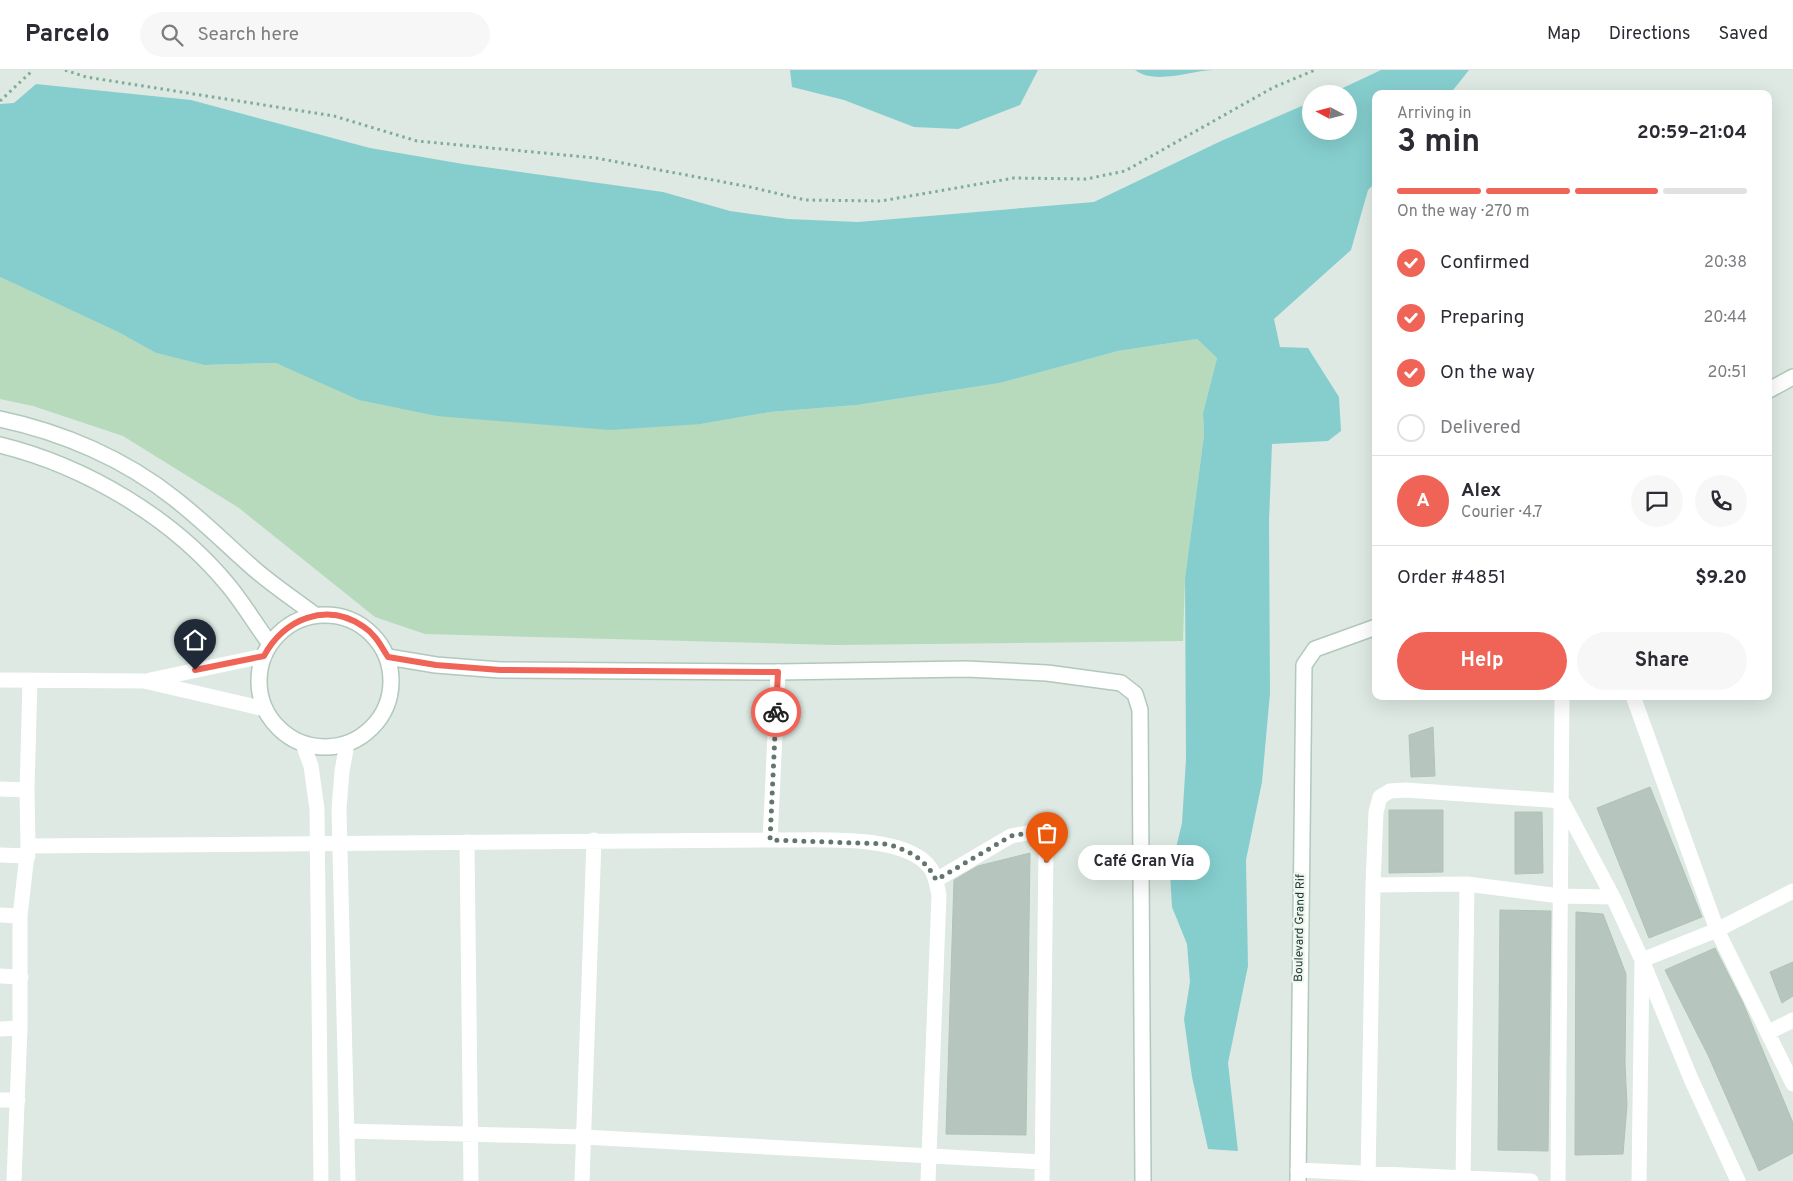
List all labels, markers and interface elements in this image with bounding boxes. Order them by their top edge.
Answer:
search box [140,12,490,57]
text: Parcelo [25,20,110,50]
icon: search [158,21,186,49]
text: Search here [198,23,299,47]
text: Map [1547,23,1581,46]
text: Directions [1609,23,1691,46]
text: Saved [1719,23,1768,46]
north arrow [1302,85,1358,140]
map controls [1302,85,1357,140]
text: Arriving in [1397,104,1472,124]
text: 20:59–21:04 [1637,121,1747,145]
text: 3 min [1397,123,1480,163]
text: On the way · 270 m [1397,202,1530,222]
icon: check [1397,249,1425,277]
text: Confirmed [1440,251,1530,275]
text: 20:38 [1704,253,1747,273]
icon: check [1397,304,1425,332]
text: Preparing [1440,306,1524,330]
text: 20:44 [1703,308,1747,328]
icon: check [1397,359,1425,387]
text: On the way [1440,361,1535,385]
text: 20:51 [1707,363,1747,383]
text: Delivered [1440,416,1521,440]
button: chat [1631,475,1683,527]
button: phone [1695,475,1747,527]
text: Alex [1461,479,1501,503]
text: A [1416,489,1430,513]
text: Courier · 4.7 [1461,503,1542,523]
text: Order #4851 [1397,566,1506,590]
text: $9.20 [1695,566,1747,590]
pin [174,619,216,670]
icon: home [181,626,209,654]
button: Help [1397,632,1567,690]
button: Share [1577,632,1747,690]
courier [751,687,801,737]
icon: bike [762,698,790,726]
pin [1026,812,1068,863]
icon: bag [1033,819,1061,847]
callout: Café Gran Vía [1077,846,1210,880]
text: Café Gran Vía [1093,852,1195,872]
street label: Boulevard Grand Rif [1291,874,1309,982]

